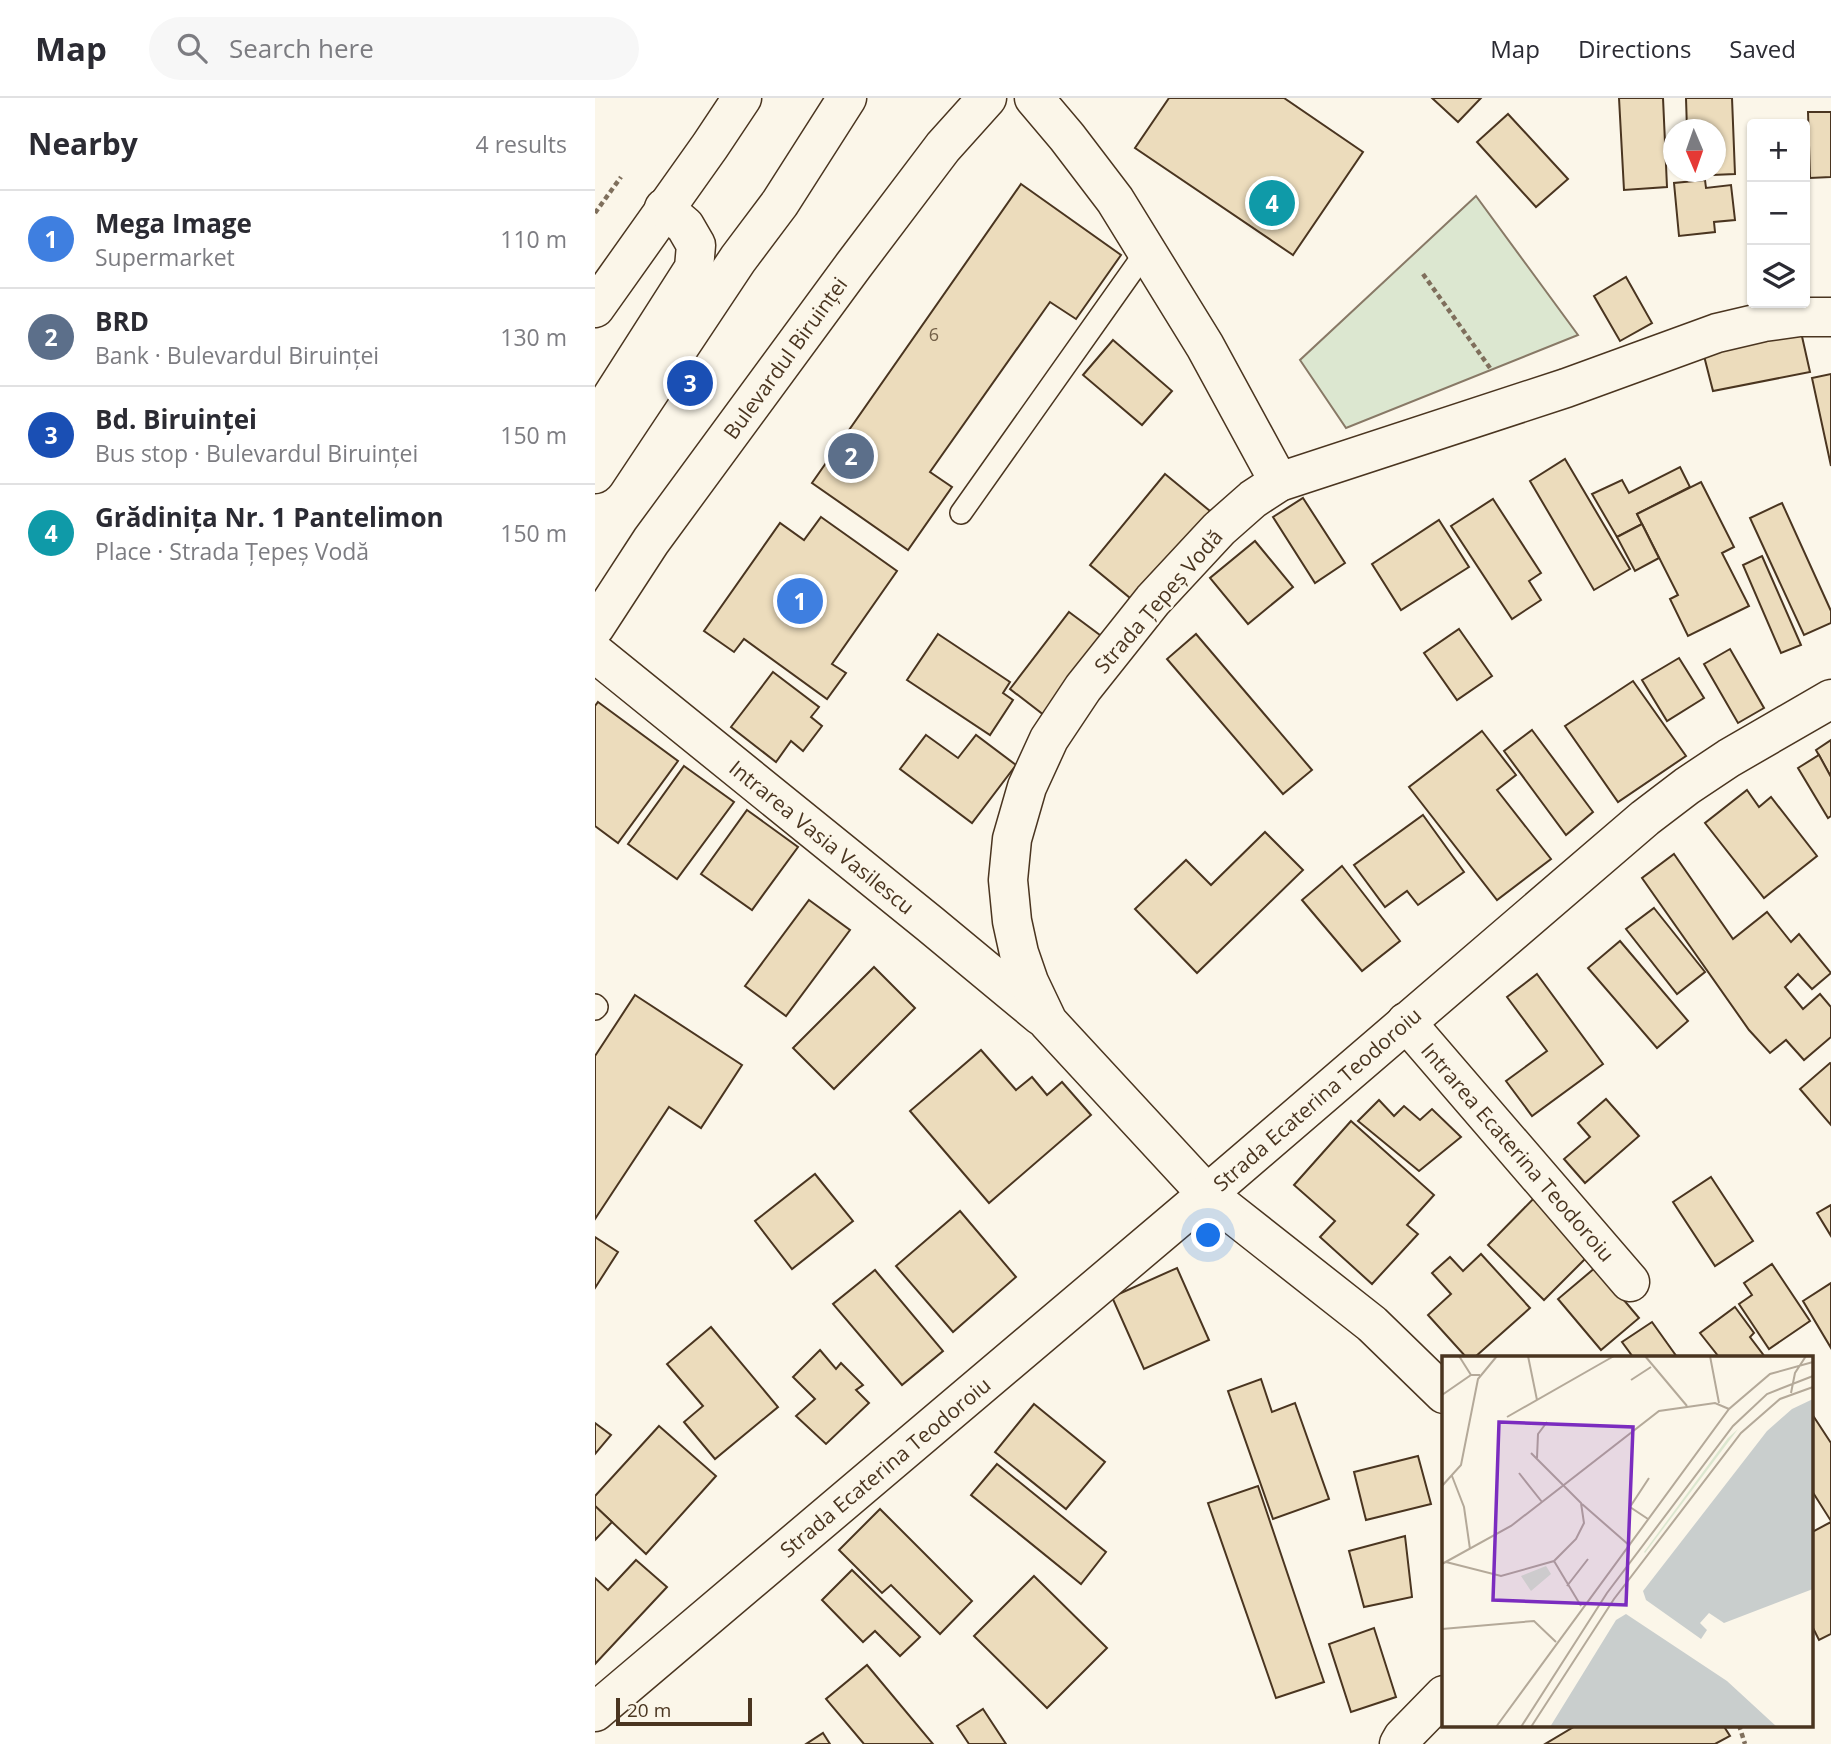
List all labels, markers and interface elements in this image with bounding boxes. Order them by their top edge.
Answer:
search box [149,17,639,80]
text: Map [35,26,107,71]
icon: search [173,29,211,67]
text: Search here [229,30,374,66]
text: Map [1490,32,1540,65]
text: Directions [1578,32,1691,65]
text: Saved [1729,32,1796,65]
north arrow [1663,119,1726,182]
map controls [1747,119,1810,308]
button: + [1747,119,1810,182]
text: Nearby [28,123,138,164]
text: 4 results [476,128,567,160]
pin: 4 [1249,177,1295,229]
button: − [1747,182,1810,245]
text: Mega Image [95,205,252,241]
text: 1 [44,223,58,255]
text: 110 m [500,223,567,255]
text: Supermarket [95,241,235,273]
button: layers [1747,245,1810,308]
street label: Bulevardul Biruinței [717,271,853,445]
text: BRD [95,303,149,339]
text: 2 [44,321,58,353]
text: 130 m [500,321,567,353]
house number: 6 [929,322,939,346]
text: Bank · Bulevardul Biruinței [95,339,379,371]
pin: 3 [667,357,713,409]
text: Bd. Biruinței [95,401,257,437]
text: 3 [44,419,58,451]
text: 150 m [500,419,567,451]
pin: 2 [828,430,874,482]
text: Bus stop · Bulevardul Biruinței [95,437,418,469]
text: Grădinița Nr. 1 Pantelimon [95,499,444,535]
text: 4 [44,517,58,549]
text: 150 m [500,517,567,549]
street label: Strada Țepeș Vodă [1088,523,1228,679]
text: Place · Strada Țepeș Vodă [95,535,369,567]
pin: 1 [777,575,823,627]
street label: Intrarea Vasia Vasilescu [724,754,920,920]
street label: Strada Ecaterina Teodoroiu [1207,1001,1427,1197]
street label: Intrarea Ecaterina Teodoroiu [1415,1037,1621,1267]
your location [1191,1218,1225,1252]
inset map [1442,1356,1813,1726]
street label: Strada Ecaterina Teodoroiu [774,1371,996,1563]
scale bar [616,1695,753,1727]
text: 20 m [627,1697,671,1723]

